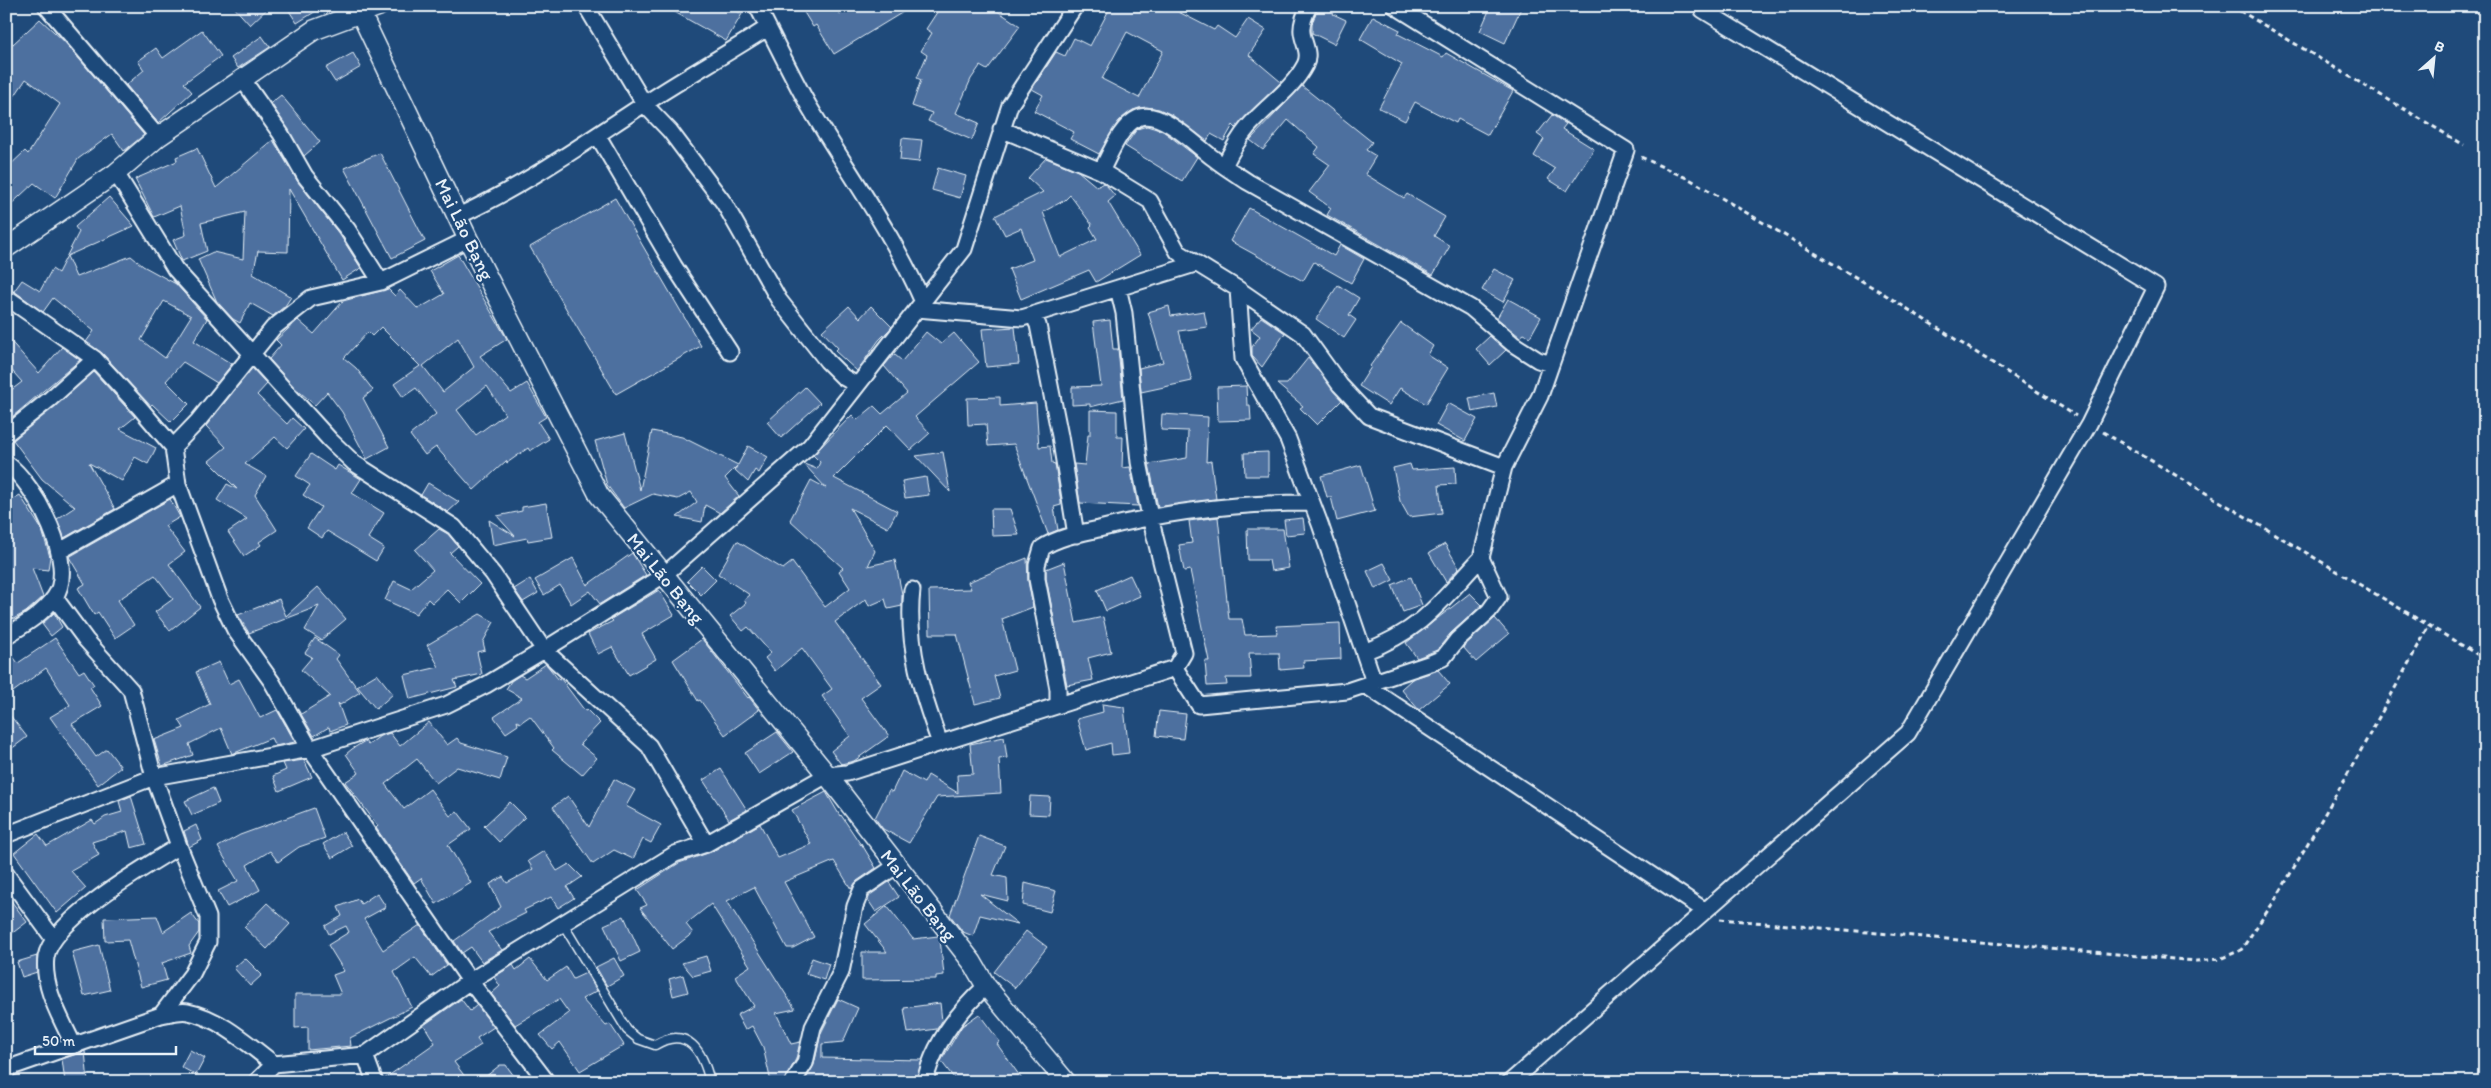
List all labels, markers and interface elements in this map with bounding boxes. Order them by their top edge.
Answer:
north arrow [2408,32,2458,82]
text: B [2432,37,2448,56]
street label: Mai Lão Bạng [430,175,499,284]
street label: Mai Lão Bạng [622,528,709,629]
street label: Mai Lão Bạng [876,845,962,946]
scale bar [35,1023,176,1055]
text: 50 m [42,1032,75,1050]

